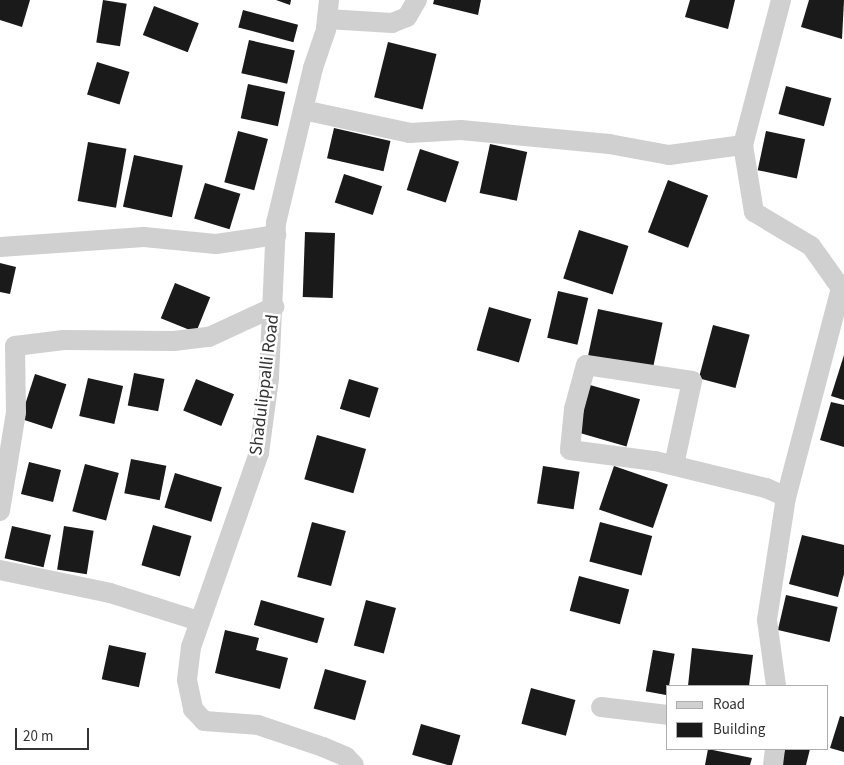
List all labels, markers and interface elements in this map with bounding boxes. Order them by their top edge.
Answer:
street label: Shadulippalli Road [246,313,284,457]
legend [666,685,829,750]
text: Road [713,694,745,715]
scale bar [18,718,91,750]
text: Building [713,719,765,740]
text: 20 m [23,726,53,747]

